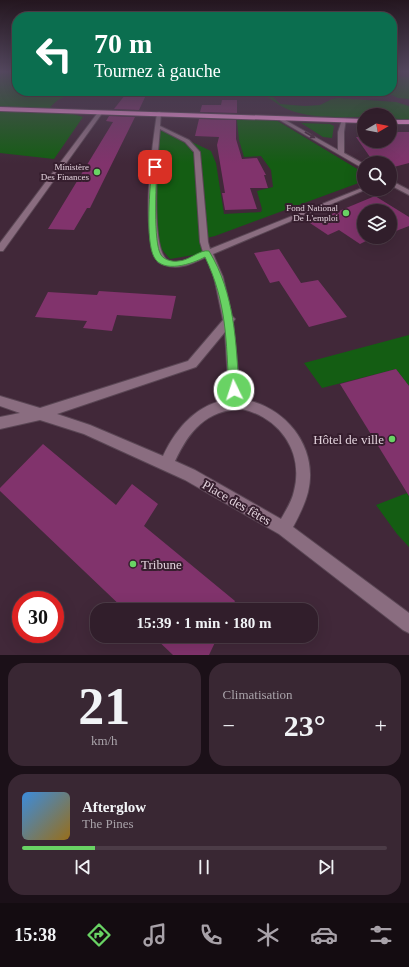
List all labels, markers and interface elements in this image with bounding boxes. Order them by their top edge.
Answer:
icon: left [28,28,80,80]
text: 70 m [94,28,152,59]
text: Tournez à gauche [94,61,221,81]
north arrow [357,108,397,148]
map controls [357,108,397,244]
one-way arrow [304,132,316,139]
pin [138,150,172,184]
icon: arrive [144,156,166,178]
button: search [357,156,397,196]
place label: Ministère Des Finances [41,162,89,182]
marker: Ministère Des Finances [92,167,102,177]
place label: Fond National De L'emploi [286,203,338,223]
button: layers [357,204,397,244]
marker: Fond National De L'emploi [341,208,351,218]
position arrow [213,369,255,411]
place label: Hôtel de ville [313,432,384,447]
marker: Hôtel de ville [387,434,397,444]
street label: Place des fêtes [200,477,274,528]
place label: Tribune [141,557,182,572]
marker: Tribune [128,559,138,569]
speed limit sign: 30 [12,591,64,643]
text: 15:39 · 1 min · 180 m [137,615,272,631]
text: 21 [78,678,130,735]
text: Climatisation [223,687,293,702]
text: 23° [284,709,326,742]
text: − [223,713,235,738]
text: + [375,713,387,738]
text: km/h [91,733,118,748]
text: Afterglow [82,799,146,815]
text: The Pines [82,816,134,831]
icon: previous [72,856,94,878]
icon: pause [193,856,215,878]
icon: next [315,856,337,878]
icon: directions [85,921,113,949]
icon: music [141,921,169,949]
icon: phone [197,921,225,949]
icon: climate [254,921,282,949]
icon: car [310,921,338,949]
icon: filters [367,921,395,949]
text: 15:38 [14,925,56,945]

